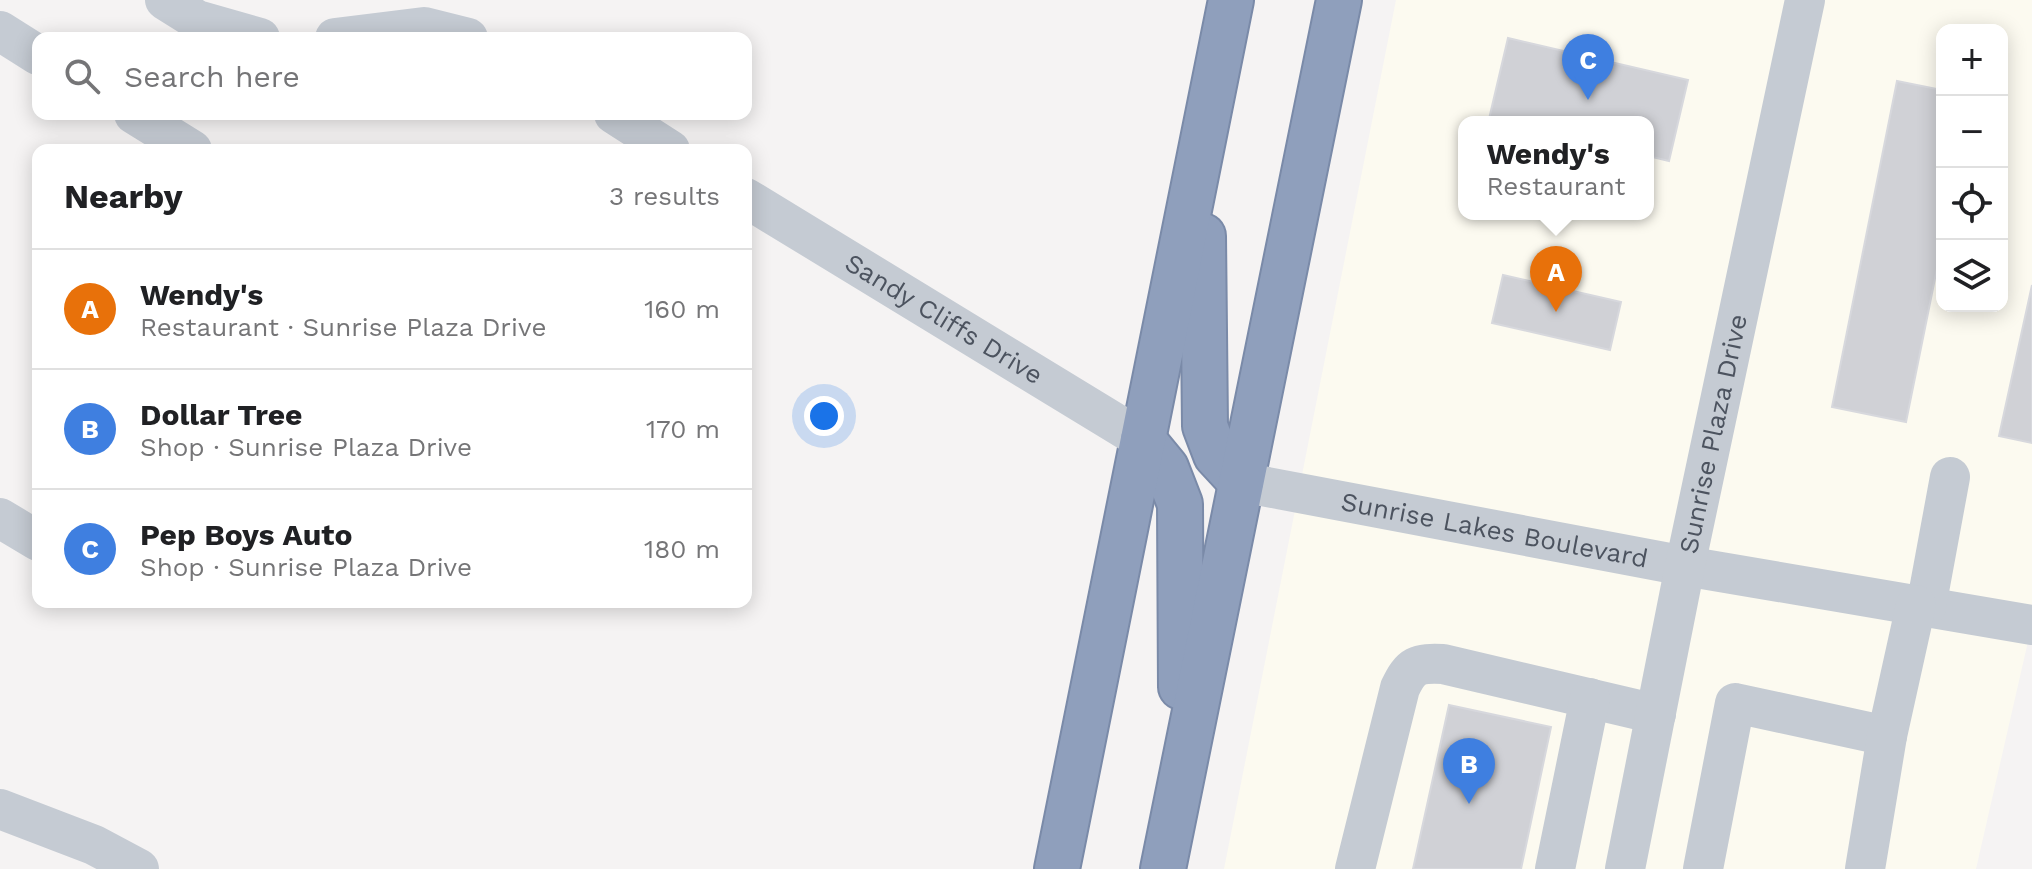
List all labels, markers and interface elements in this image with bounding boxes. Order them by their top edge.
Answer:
map controls [1936,24,2008,312]
button: + [1936,24,2008,96]
search box [32,32,752,120]
pin: C [1562,34,1614,100]
icon: search [60,54,104,98]
text: Search here [124,59,300,94]
button: − [1936,96,2008,168]
popup [1458,116,1654,220]
text: Wendy's [1487,136,1610,171]
button: locate [1936,168,2008,240]
text: Restaurant [1487,171,1625,201]
text: Nearby [64,176,183,216]
text: 3 results [609,181,720,211]
button: layers [1936,240,2008,312]
pin: A [1530,246,1582,312]
street label: Sandy Cliffs Drive [840,247,1048,390]
text: Wendy's [140,277,263,312]
text: A [81,294,99,324]
text: 160 m [644,294,720,324]
street label: Sunrise Plaza Drive [1673,311,1753,556]
text: Restaurant · Sunrise Plaza Drive [140,312,546,342]
your location [804,396,844,436]
text: Dollar Tree [140,397,302,432]
text: B [81,414,99,444]
text: 170 m [646,414,720,444]
text: Shop · Sunrise Plaza Drive [140,432,472,462]
street label: Sunrise Lakes Boulevard [1339,486,1650,574]
text: Pep Boys Auto [140,517,352,552]
text: C [81,534,99,564]
text: 180 m [644,534,720,564]
text: Shop · Sunrise Plaza Drive [140,552,472,582]
pin: B [1443,738,1495,804]

